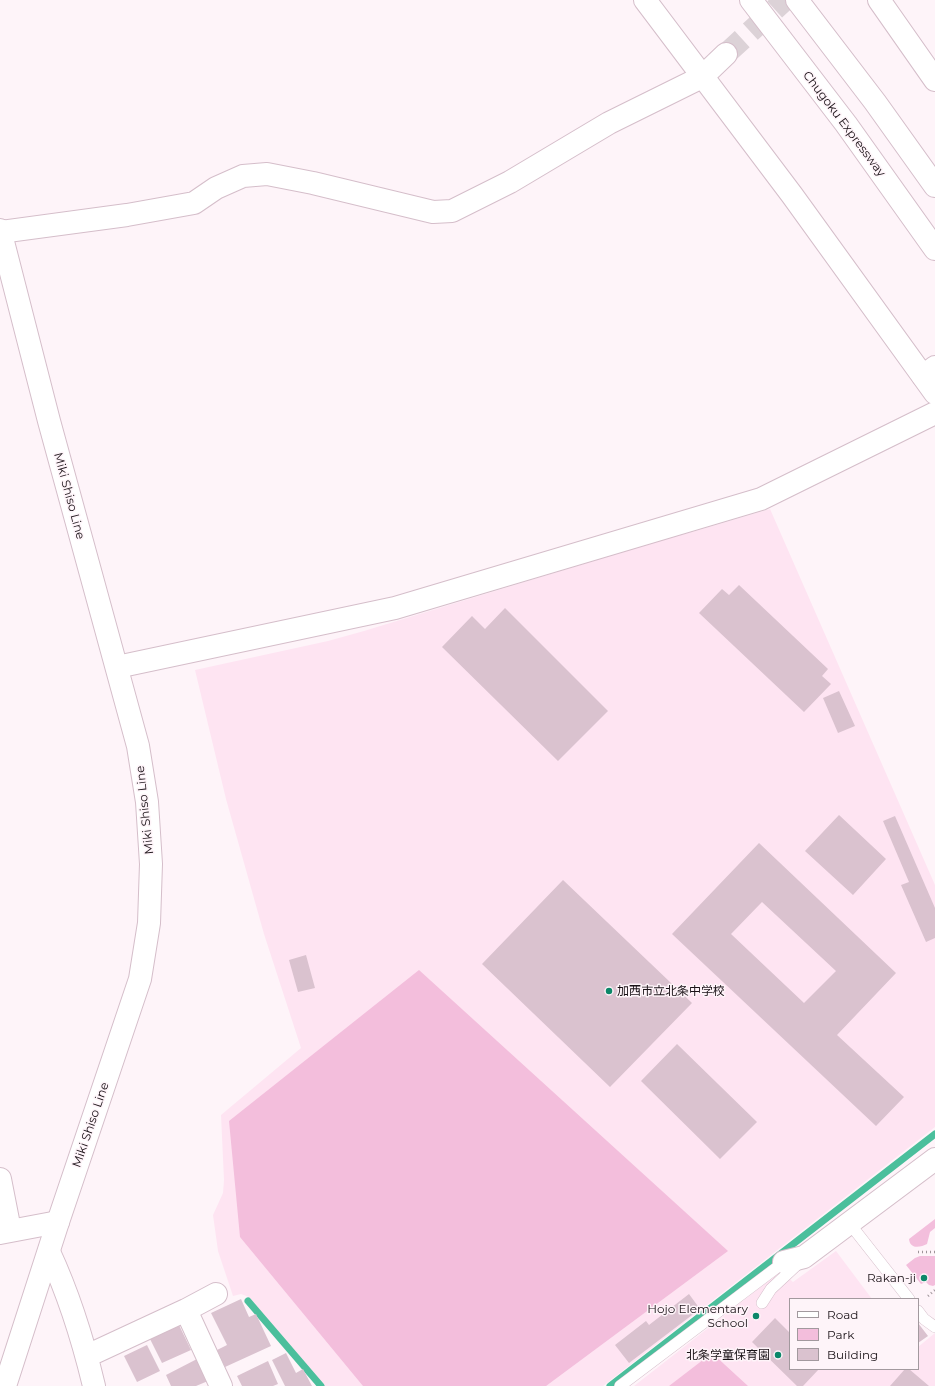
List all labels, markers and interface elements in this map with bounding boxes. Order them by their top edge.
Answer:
street label: Chugoku Expressway [800,68,888,180]
street label: Miki Shiso Line [51,451,87,541]
street label: Miki Shiso Line [133,765,157,855]
place label: 加西市立北条中学校 [617,984,725,998]
marker: 加西市立北条中学校 [604,986,614,996]
street label: Miki Shiso Line [70,1081,112,1169]
place label: Rakan-ji [867,1271,916,1285]
marker: Rakan-ji [919,1273,929,1283]
legend [789,1298,919,1370]
place label: Hojo Elementary School [647,1302,748,1330]
text: Road [827,1307,858,1322]
marker: Hojo Elementary School [751,1311,761,1321]
text: Park [827,1327,854,1342]
text: Building [827,1347,878,1362]
place label: 北条学童保育園 [686,1348,770,1362]
marker: 北条学童保育園 [773,1350,783,1360]

